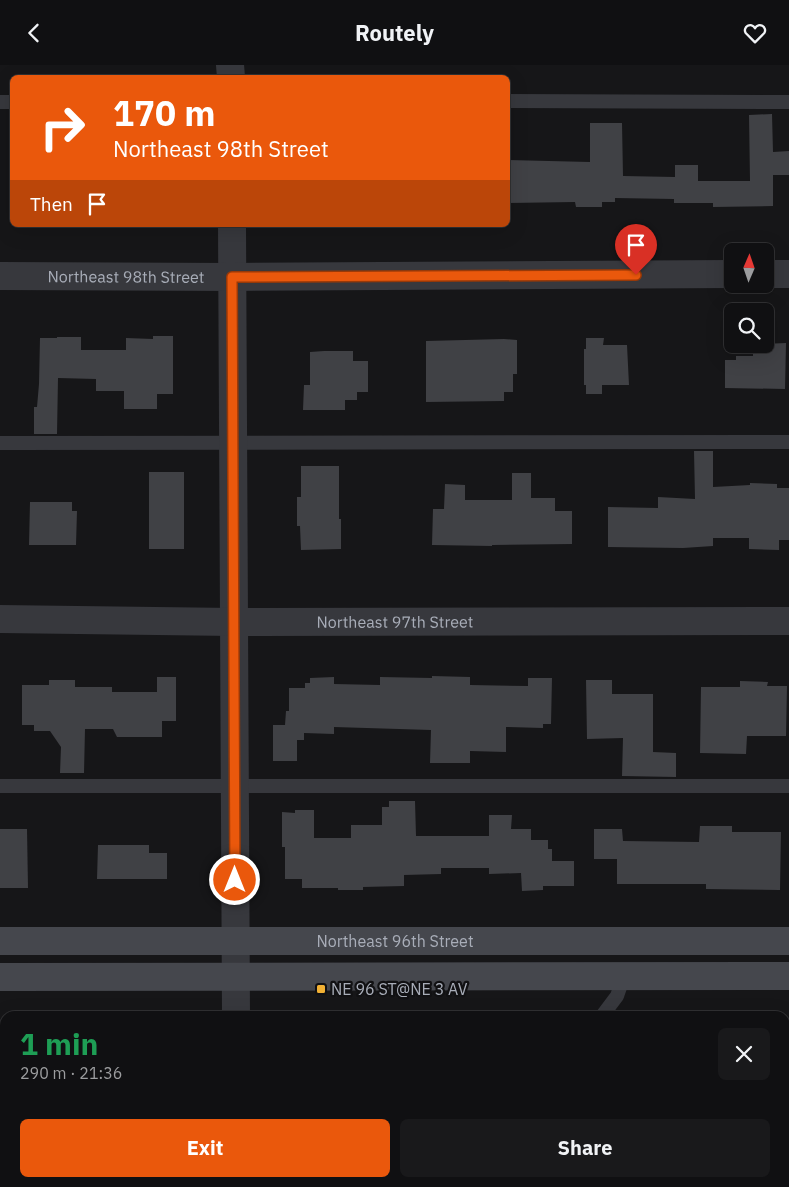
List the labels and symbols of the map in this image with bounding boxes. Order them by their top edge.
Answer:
pin [615,224,657,275]
north arrow [724,243,774,293]
street label: Northeast 98th Street [47,266,205,287]
street label: Northeast 97th Street [316,612,474,632]
position arrow [208,853,260,905]
street label: Northeast 96th Street [316,931,474,951]
place label: NE 96 ST@NE 3 AV [331,979,468,999]
marker: NE 96 ST@NE 3 AV [315,983,327,995]

